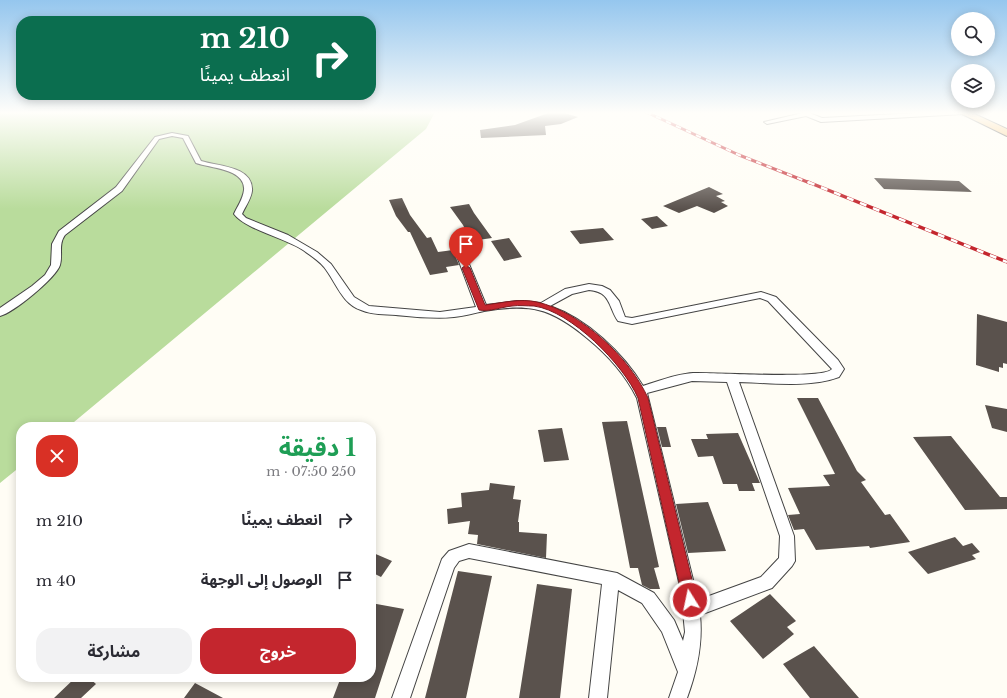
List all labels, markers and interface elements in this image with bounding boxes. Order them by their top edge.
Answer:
map controls [951,12,995,108]
button: search [951,12,995,56]
text: 210 m [200,21,290,56]
icon: right [304,32,356,84]
text: انعطف يمينًا [200,64,290,86]
button: layers [951,64,995,108]
pin [449,227,483,268]
icon: arrive [455,233,477,255]
text: 1 دقيقة [279,433,356,462]
button: close [36,435,78,477]
text: 250 m · 07:50 [266,463,356,480]
icon: right [334,509,356,531]
text: انعطف يمينًا [241,510,322,529]
text: 210 m [36,511,83,530]
icon: arrive [334,569,356,591]
text: الوصول إلى الوجهة [201,570,322,589]
text: 40 m [36,571,76,590]
position arrow [669,579,711,621]
button: مشاركة [36,628,192,674]
button: خروج [200,628,356,674]

